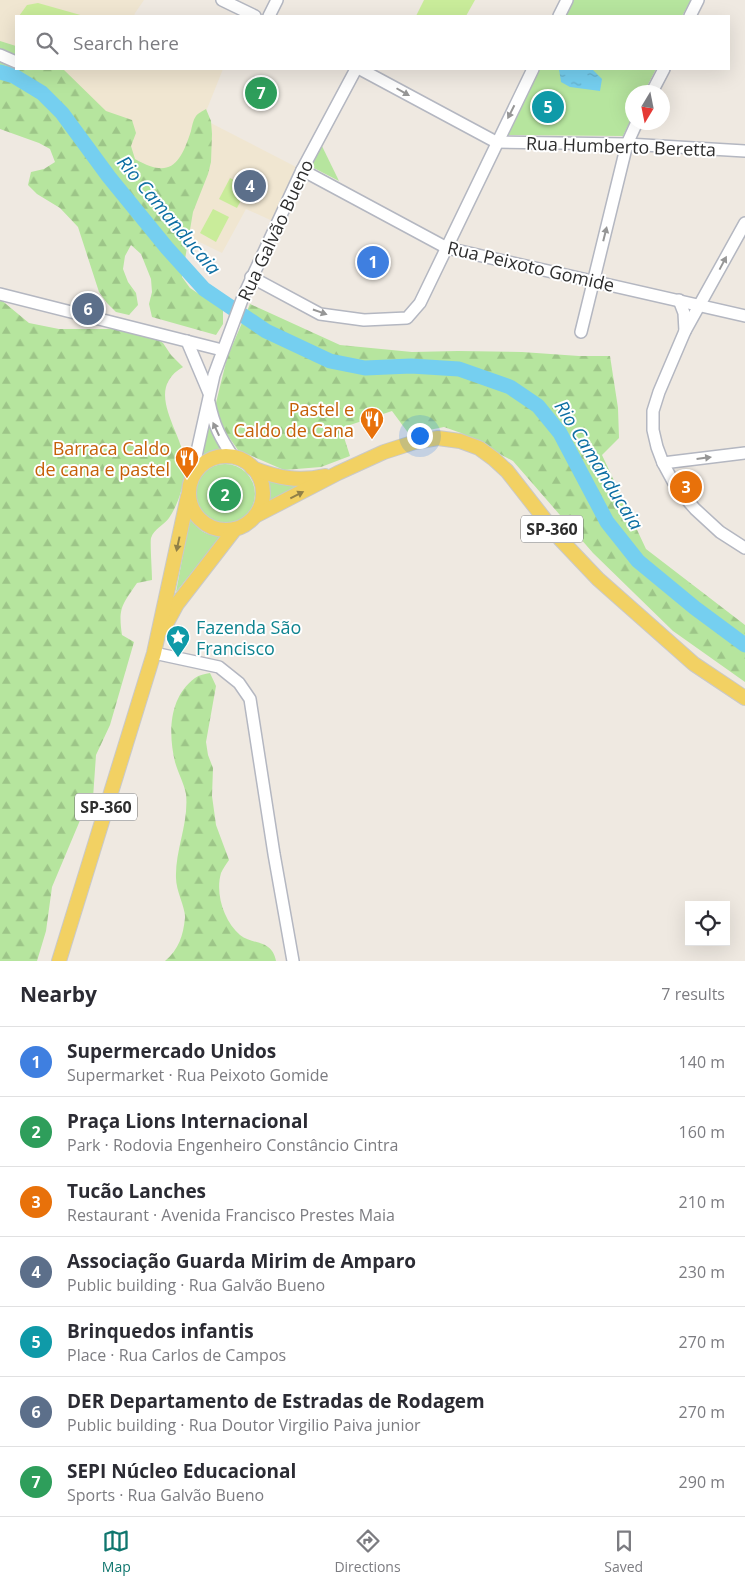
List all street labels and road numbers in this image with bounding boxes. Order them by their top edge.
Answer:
street label: Rua Humberto Beretta [526,131,716,161]
street label: Rua Galvão Bueno [232,155,318,305]
street label: Rua Peixoto Gomide [445,235,617,297]
road number: SP-360 [521,516,583,542]
road number: SP-360 [75,794,137,820]

